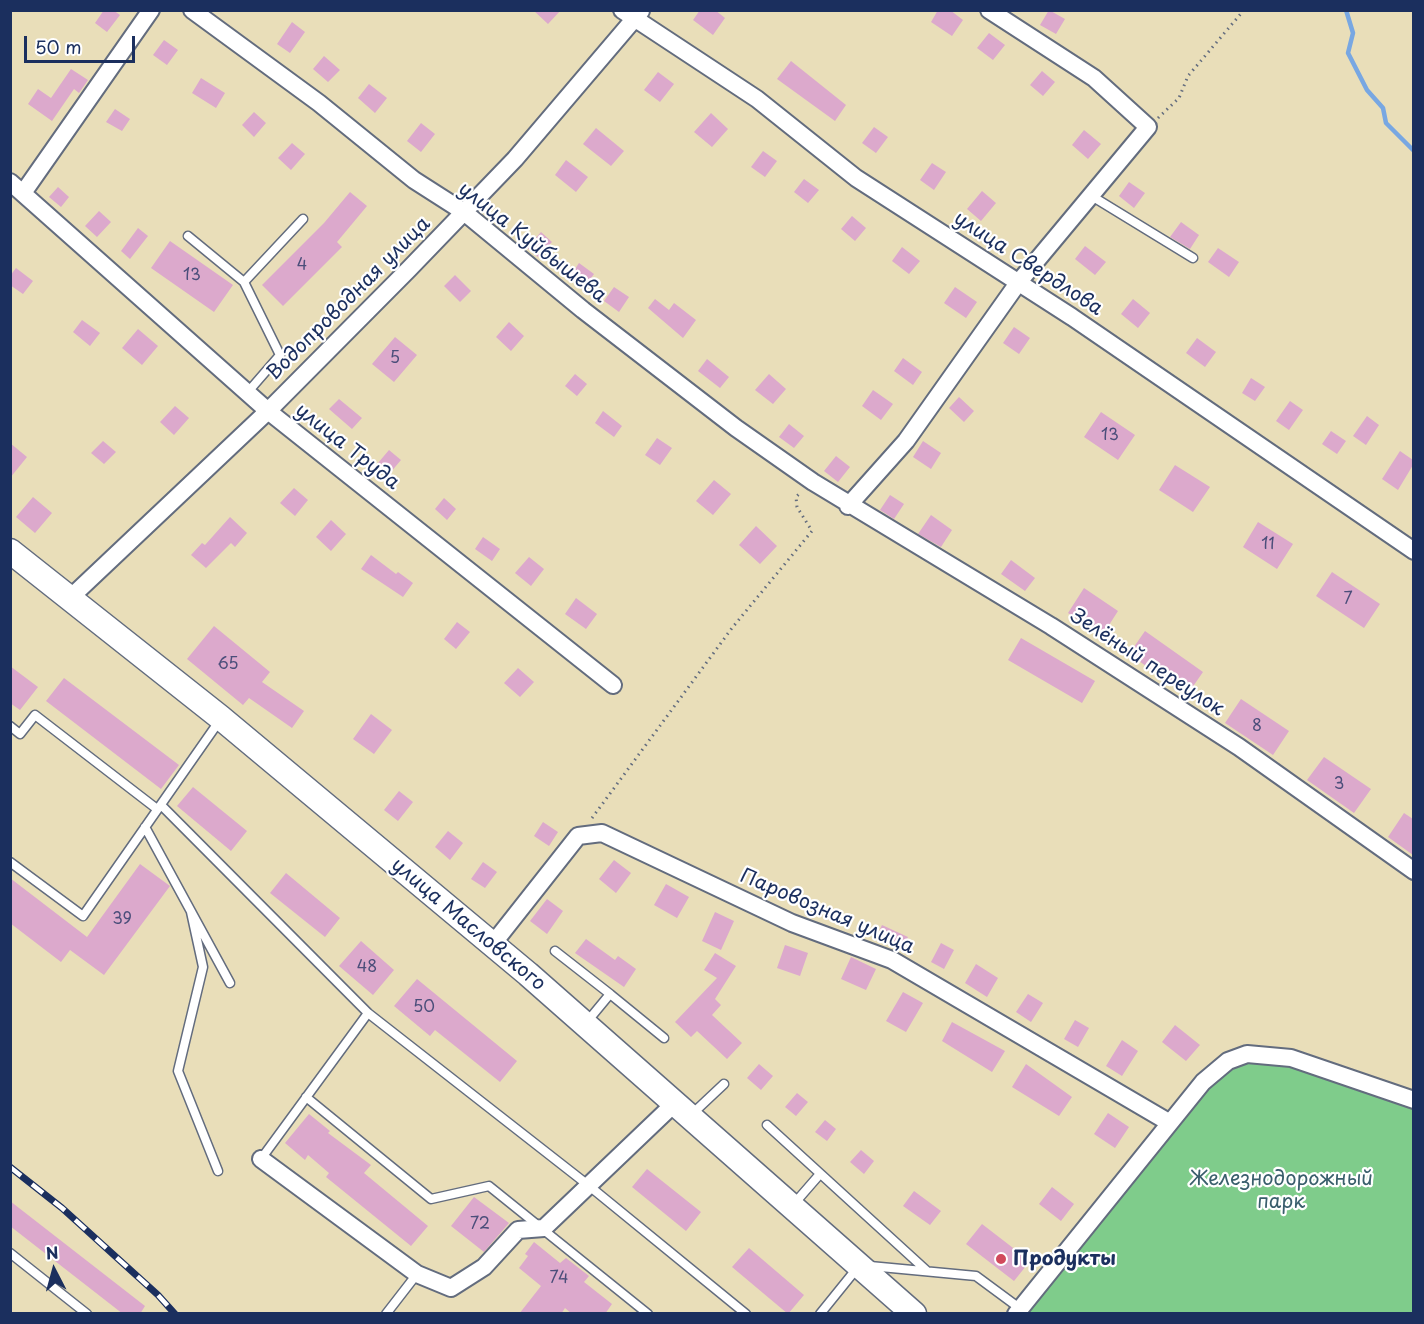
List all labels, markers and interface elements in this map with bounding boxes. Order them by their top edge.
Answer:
scale bar [27,24,138,62]
text: 50 m [35,33,82,60]
street label: улица Куйбышева [453,178,611,308]
street label: улица Свердлова [949,207,1107,321]
street label: Водопроводная улица [262,212,436,386]
house number: 4 [297,256,307,276]
house number: 13 [183,266,201,286]
house number: 5 [390,349,400,369]
street label: улица Труда [290,399,404,495]
house number: 13 [1101,426,1119,446]
house number: 11 [1261,535,1275,555]
house number: 7 [1343,590,1353,610]
street label: Зелёный переулок [1065,604,1229,722]
house number: 65 [217,655,239,675]
house number: 8 [1252,717,1262,737]
house number: 3 [1334,775,1344,795]
street label: улица Масловского [386,853,550,997]
street label: Паровозная улица [736,864,918,960]
house number: 39 [112,910,132,930]
house number: 48 [357,958,377,978]
house number: 50 [413,998,435,1018]
park label: Железнодорожный парк [1189,1167,1373,1214]
house number: 72 [470,1215,490,1235]
north arrow [24,1240,84,1300]
text: N [45,1240,60,1265]
place label: Продукты [1013,1247,1116,1271]
marker: Продукты [994,1252,1008,1266]
house number: 74 [550,1269,568,1289]

